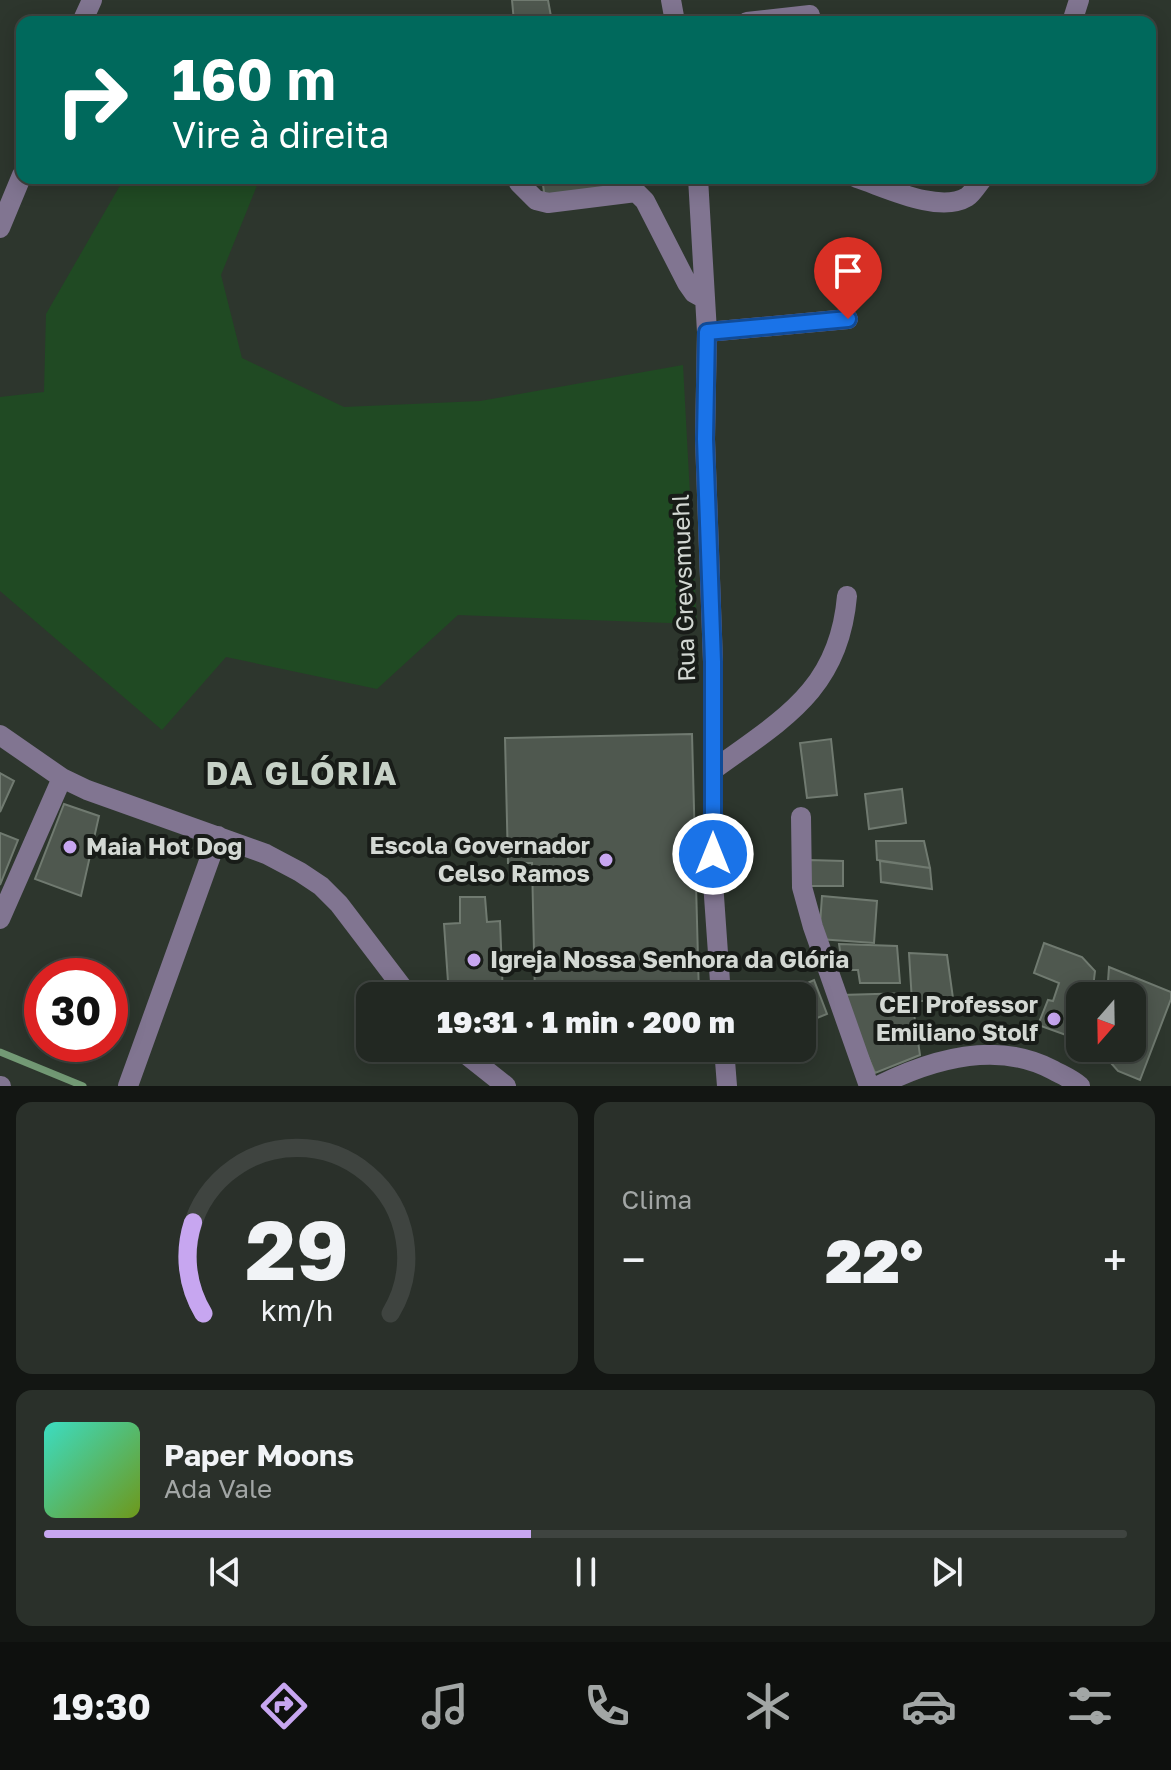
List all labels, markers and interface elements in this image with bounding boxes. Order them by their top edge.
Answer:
text: 160 m [172,45,336,112]
icon: right [40,48,144,152]
text: Vire à direita [172,113,389,156]
pin [814,237,882,319]
icon: arrive [826,249,870,293]
street label: Rua Grevsmuehl [665,494,700,682]
district label: DA GLÓRIA [206,754,398,792]
position arrow [671,812,755,896]
place label: Escola Governador Celso Ramos [369,830,590,887]
place label: Maia Hot Dog [86,831,242,860]
marker: Maia Hot Dog [61,838,79,856]
marker: Escola Governador Celso Ramos [597,851,615,869]
place label: Igreja Nossa Senhora da Glória [490,944,849,973]
marker: Igreja Nossa Senhora da Glória [465,951,483,969]
speed limit sign: 30 [24,958,128,1062]
north arrow [1066,982,1146,1062]
map controls [1066,982,1146,1062]
place label: CEI Professor Emiliano Stolf [876,989,1038,1046]
text: 19:31 · 1 min · 200 m [437,1004,735,1040]
marker: CEI Professor Emiliano Stolf [1045,1010,1063,1028]
text: Clima [622,1184,692,1215]
text: 29 [245,1198,349,1298]
text: 22° [825,1224,923,1296]
text: − [622,1233,646,1286]
text: + [1103,1233,1127,1286]
text: km/h [260,1293,333,1327]
text: Paper Moons [164,1437,354,1473]
text: Ada Vale [164,1473,272,1504]
icon: previous [203,1550,247,1594]
icon: pause [564,1550,608,1594]
icon: next [925,1550,969,1594]
icon: directions [256,1678,312,1734]
icon: music [417,1678,473,1734]
icon: phone [579,1678,635,1734]
icon: climate [740,1678,796,1734]
icon: car [901,1678,957,1734]
icon: filters [1062,1678,1118,1734]
text: 19:30 [53,1685,151,1728]

